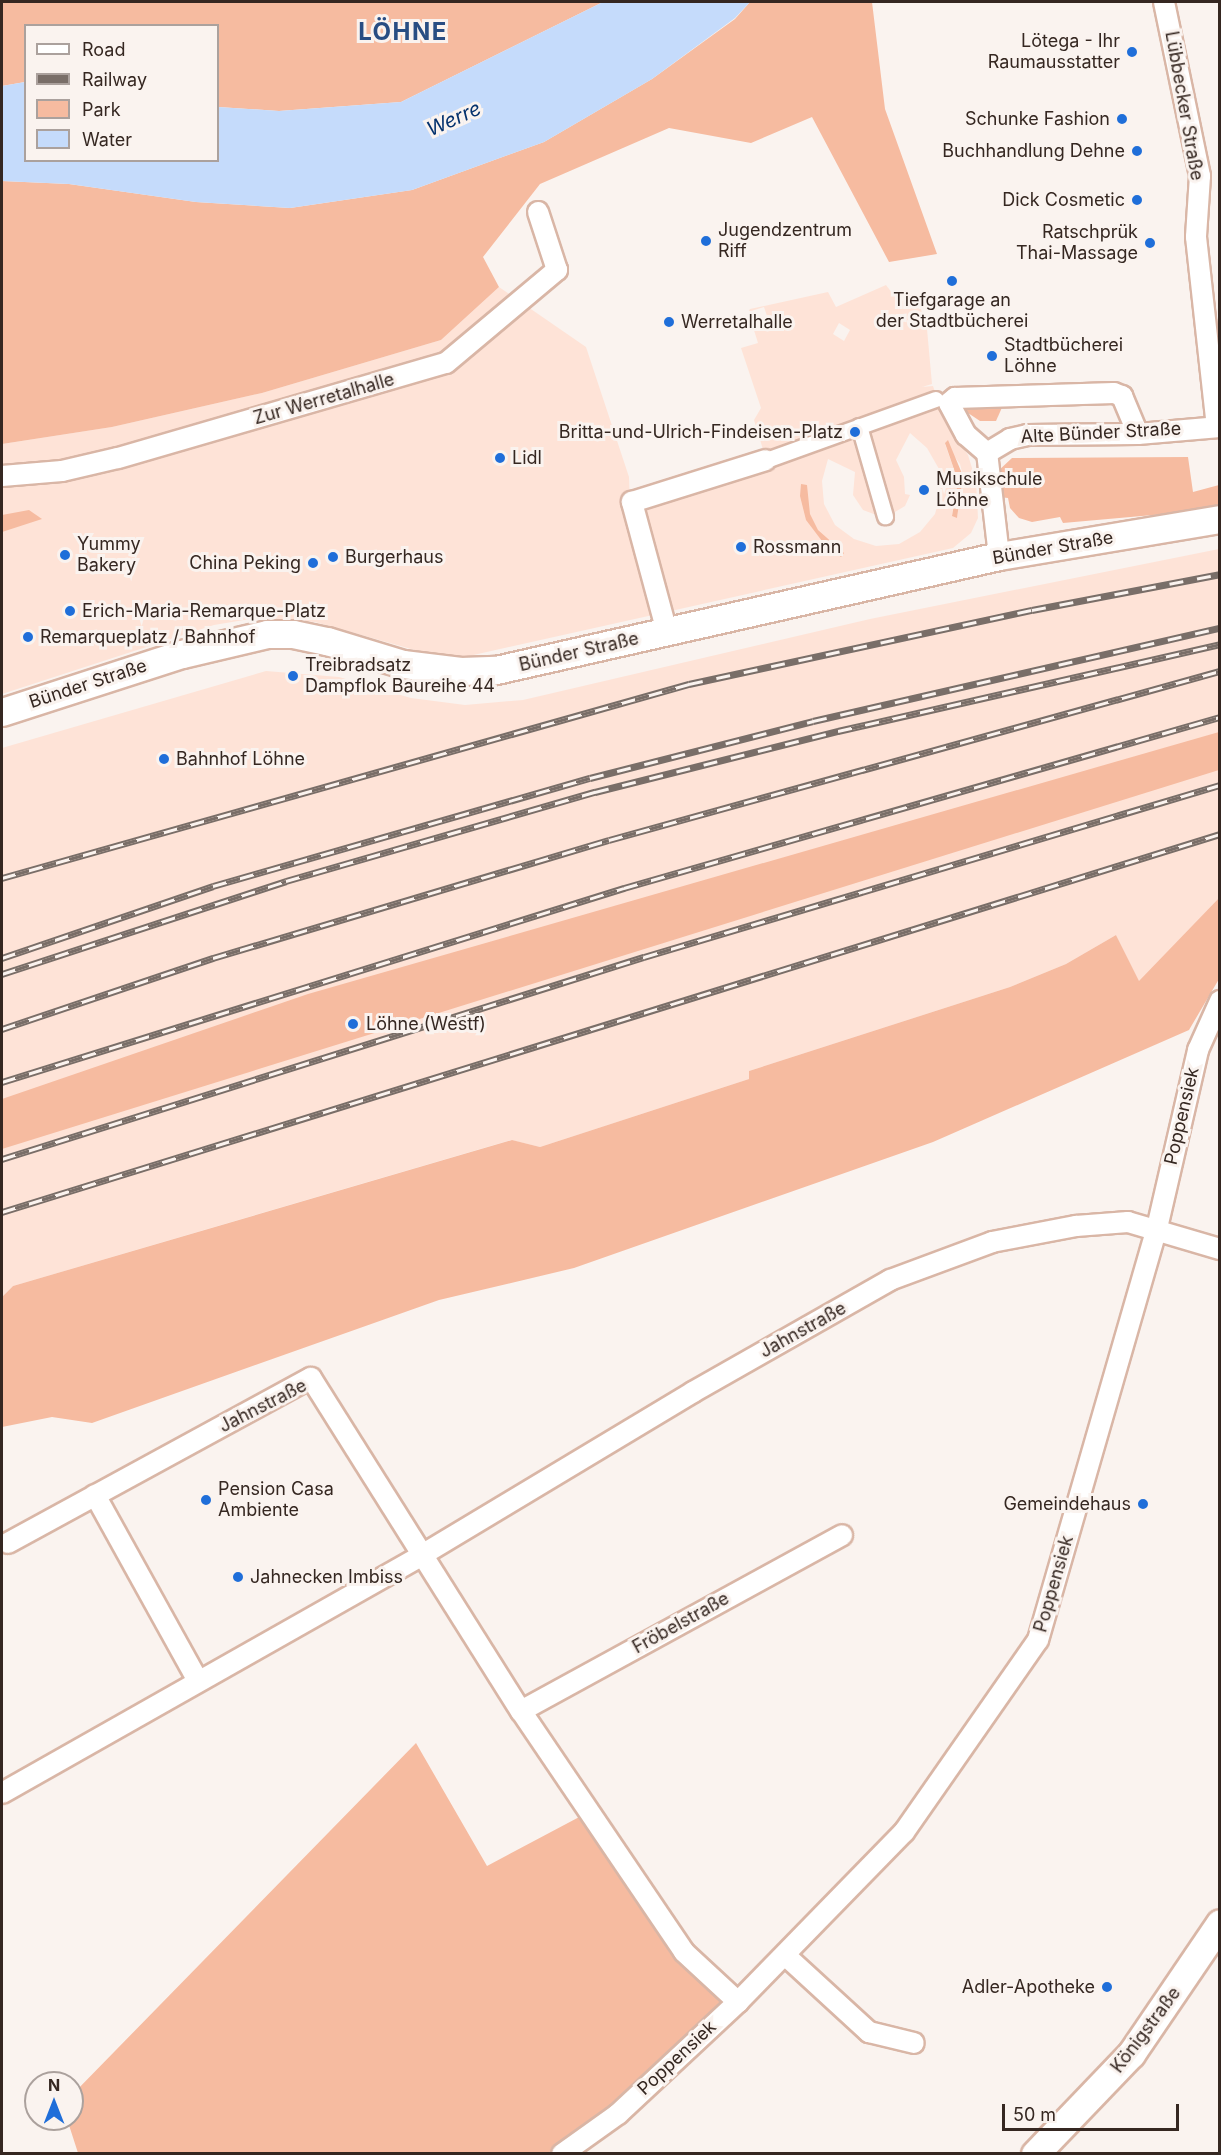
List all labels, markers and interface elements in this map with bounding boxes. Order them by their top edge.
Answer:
district label: LÖHNE [358,18,448,46]
legend [24,24,219,162]
street label: Lübbecker Straße [1160,30,1208,182]
place label: Lötega - Ihr Raumausstatter [988,31,1120,74]
text: Road [82,39,125,60]
marker: Lötega - Ihr Raumausstatter [1125,45,1139,59]
text: Railway [82,69,147,90]
water label: Werre [423,96,485,142]
text: Park [82,99,121,120]
place label: Schunke Fashion [965,108,1110,130]
marker: Schunke Fashion [1115,112,1129,126]
text: Water [82,129,132,150]
place label: Buchhandlung Dehne [942,140,1125,162]
marker: Buchhandlung Dehne [1130,144,1144,158]
place label: Dick Cosmetic [1002,189,1125,211]
marker: Dick Cosmetic [1130,193,1144,207]
place label: Jugendzentrum Riff [718,220,852,262]
place label: Ratschprük Thai-Massage [1016,222,1138,264]
marker: Jugendzentrum Riff [699,234,713,248]
marker: Ratschprük Thai-Massage [1143,236,1157,250]
marker: Tiefgarage an der Stadtbücherei [945,274,959,288]
place label: Tiefgarage an der Stadtbücherei [876,290,1028,332]
place label: Werretalhalle [681,311,793,333]
marker: Werretalhalle [662,315,676,329]
place label: Stadtbücherei Löhne [1004,335,1123,378]
marker: Stadtbücherei Löhne [985,349,999,363]
street label: Zur Werretalhalle [251,369,397,429]
street label: Alte Bünder Straße [1020,418,1182,448]
place label: Britta-und-Ulrich-Findeisen-Platz [559,421,843,443]
marker: Britta-und-Ulrich-Findeisen-Platz [848,425,862,439]
place label: Lidl [512,447,542,469]
marker: Lidl [493,451,507,465]
place label: Musikschule Löhne [936,469,1043,512]
marker: Musikschule Löhne [917,483,931,497]
street label: Bünder Straße [991,527,1115,569]
place label: Yummy Bakery [77,534,141,576]
place label: Rossmann [753,536,841,558]
marker: Rossmann [734,540,748,554]
place label: Burgerhaus [345,546,443,568]
marker: Yummy Bakery [58,548,72,562]
marker: Burgerhaus [326,550,340,564]
place label: China Peking [189,552,301,574]
marker: China Peking [306,556,320,570]
place label: Erich-Maria-Remarque-Platz [82,600,326,622]
marker: Erich-Maria-Remarque-Platz [63,604,77,618]
place label: Remarqueplatz / Bahnhof [40,626,256,648]
street label: Bünder Straße [517,628,641,676]
marker: Remarqueplatz / Bahnhof [21,630,35,644]
street label: Bünder Straße [26,655,150,713]
place label: Treibradsatz Dampflok Baureihe 44 [305,655,495,698]
marker: Treibradsatz Dampflok Baureihe 44 [286,669,300,683]
place label: Bahnhof Löhne [176,748,305,770]
marker: Bahnhof Löhne [157,752,171,766]
place label: Löhne (Westf) [366,1013,486,1035]
marker: Löhne (Westf) [344,1015,362,1033]
street label: Poppensiek [1160,1065,1204,1167]
street label: Jahnstraße [756,1297,850,1363]
street label: Jahnstraße [216,1375,310,1437]
place label: Pension Casa Ambiente [218,1479,334,1522]
marker: Pension Casa Ambiente [199,1493,213,1507]
place label: Gemeindehaus [1003,1493,1131,1515]
marker: Gemeindehaus [1136,1497,1150,1511]
street label: Poppensiek [1030,1533,1078,1635]
place label: Jahnecken Imbiss [250,1566,403,1588]
marker: Jahnecken Imbiss [231,1570,245,1584]
street label: Fröbelstraße [629,1588,733,1658]
place label: Adler-Apotheke [962,1976,1095,1998]
marker: Adler-Apotheke [1100,1980,1114,1994]
street label: Königstraße [1107,1983,1185,2077]
street label: Poppensiek [633,2016,721,2100]
north arrow [24,2071,84,2131]
text: N [48,2075,60,2095]
scale bar [1005,2092,1182,2130]
text: 50 m [1013,2104,1056,2125]

